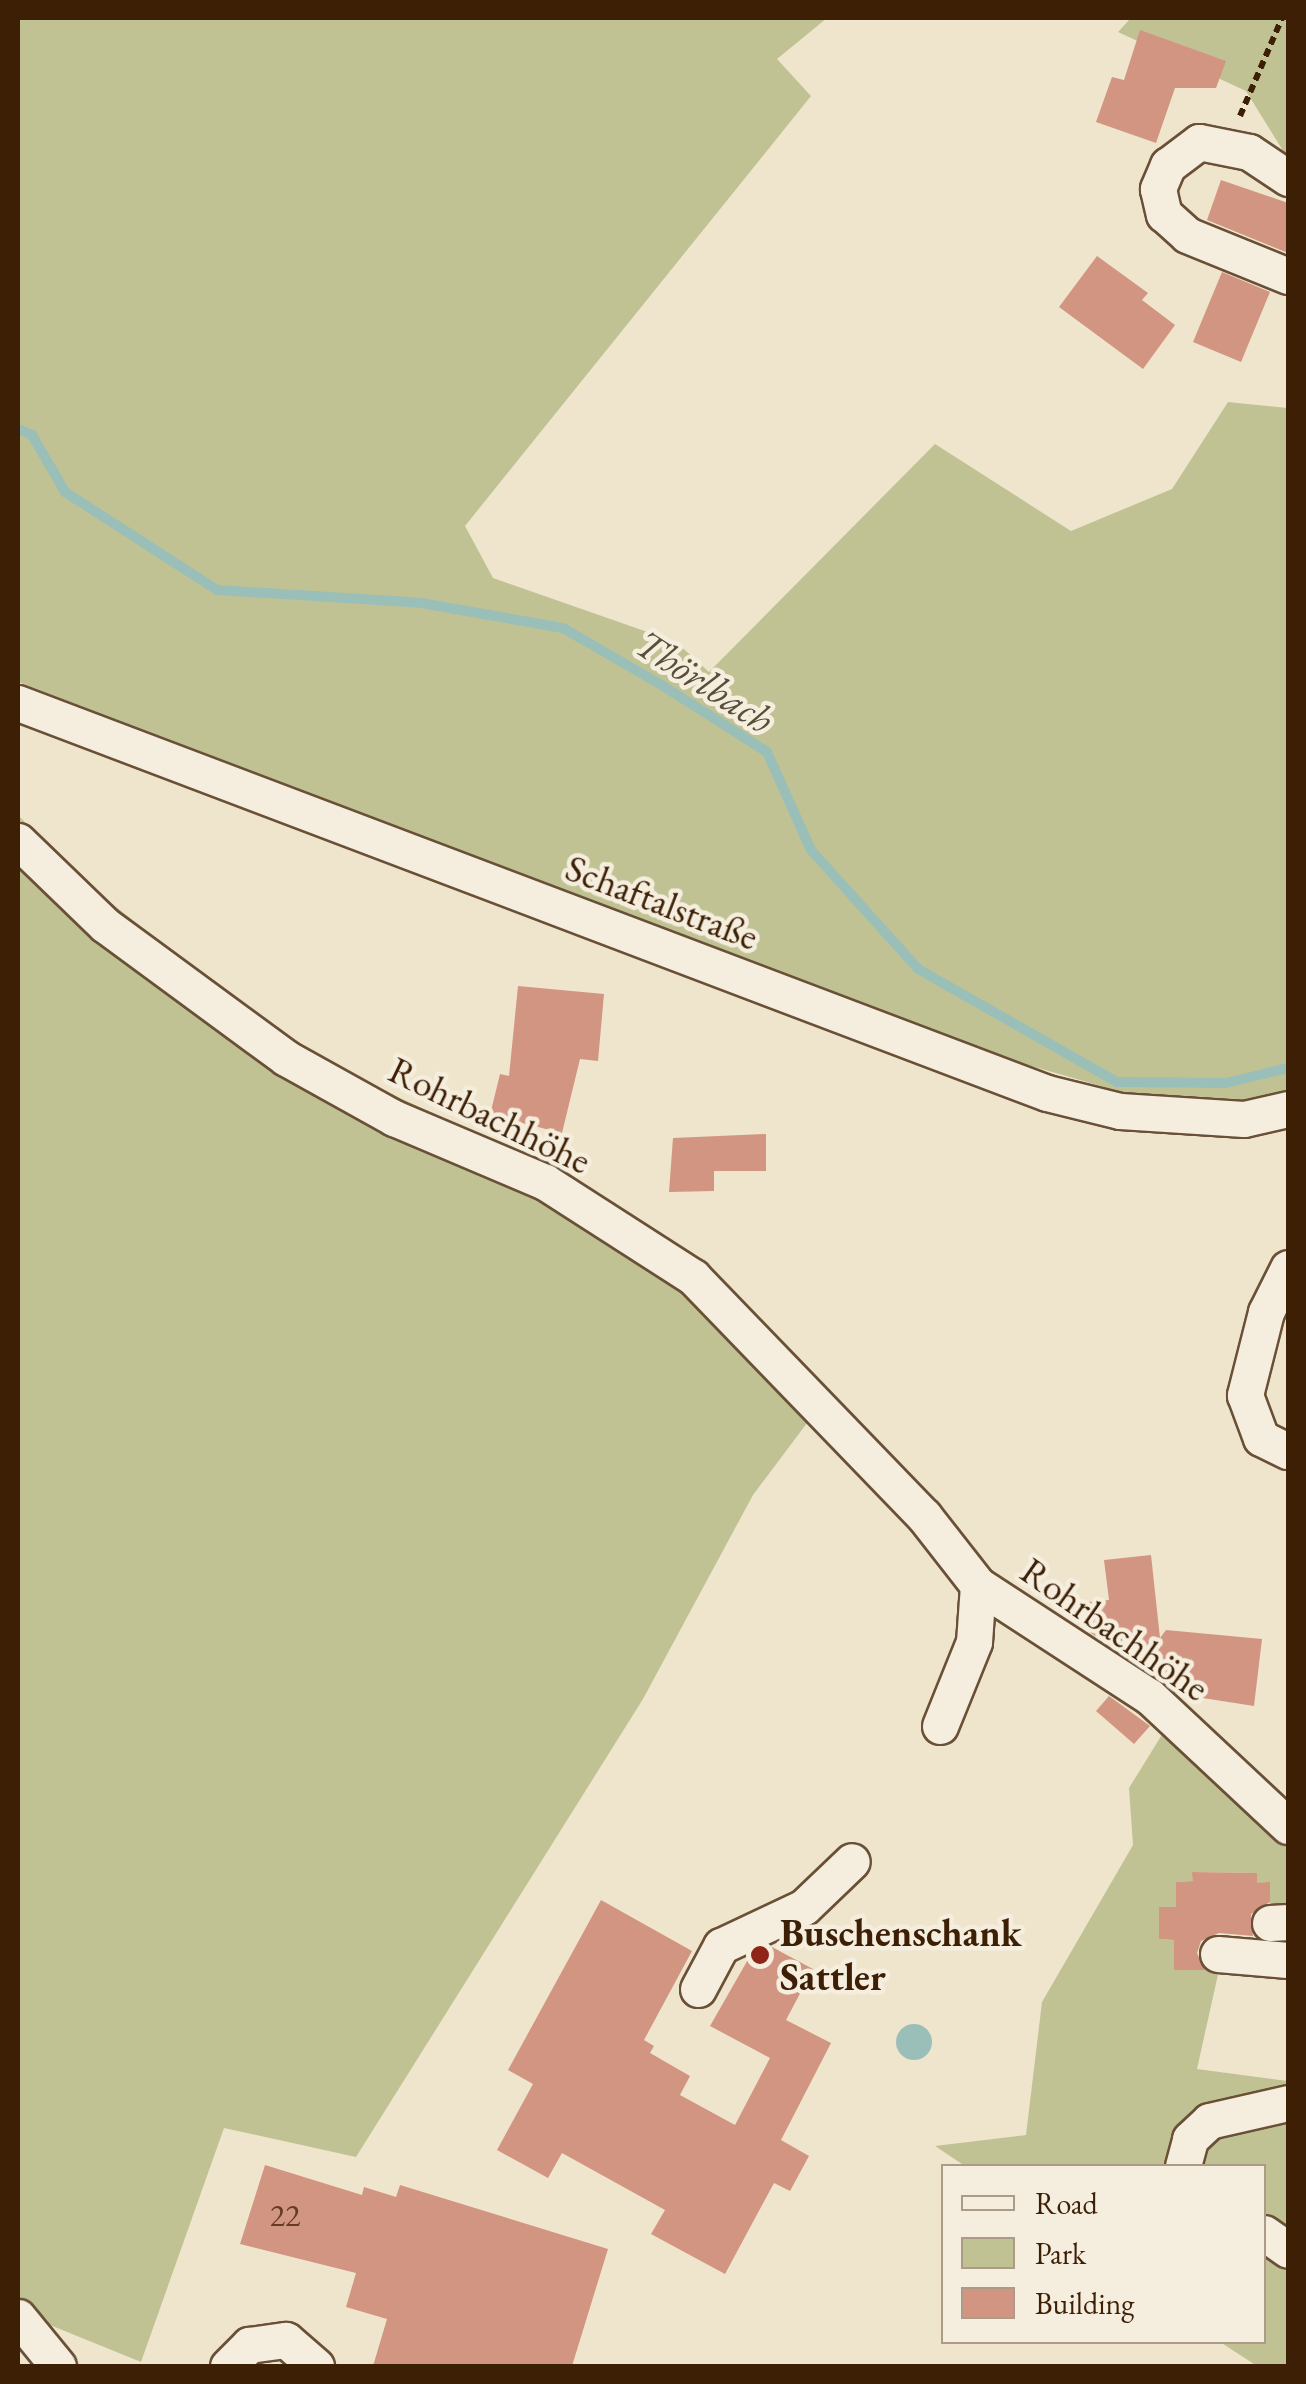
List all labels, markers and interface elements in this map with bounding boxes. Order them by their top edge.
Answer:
water label: Thörlbach [627,619,783,743]
street label: Schaftalstraße [559,844,765,960]
street label: Rohrbachhöhe [382,1047,598,1183]
street label: Rohrbachhöhe [1012,1548,1218,1710]
place label: Buschenschank Sattler [780,1910,1021,2000]
marker: Buschenschank Sattler [749,1944,771,1966]
legend [941,2164,1266,2344]
text: Road [1035,2184,1098,2223]
house number: 22 [270,2196,300,2234]
text: Park [1035,2234,1086,2273]
text: Building [1035,2284,1134,2323]

